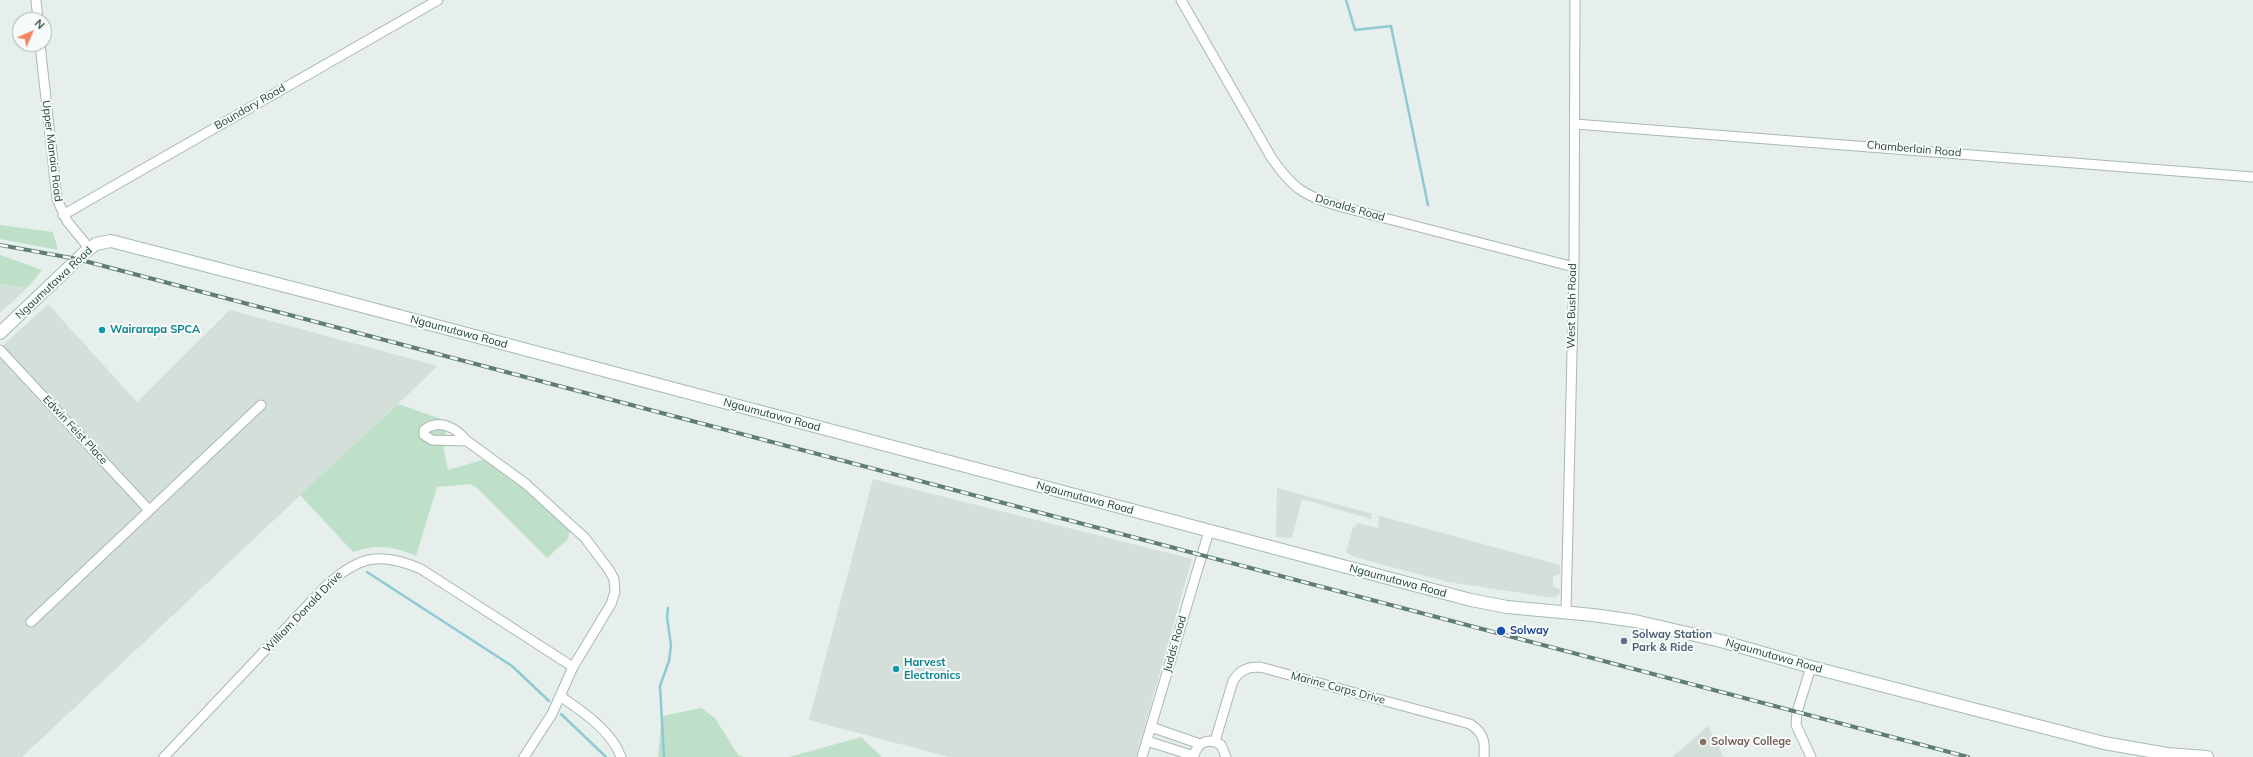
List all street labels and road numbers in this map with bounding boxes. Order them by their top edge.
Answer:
street label: Boundary Road [212,81,288,133]
street label: Upper Manaia Road [39,99,65,203]
street label: Chamberlain Road [1866,138,1962,160]
street label: Donalds Road [1314,192,1386,224]
street label: Ngaumutawa Road [13,244,95,322]
street label: West Bush Road [1565,263,1579,349]
street label: Ngaumutawa Road [409,313,509,351]
street label: Edwin Feist Place [40,393,110,467]
street label: Ngaumutawa Road [722,396,822,434]
street label: Ngaumutawa Road [1035,479,1135,517]
street label: Ngaumutawa Road [1348,562,1448,600]
street label: William Donald Drive [261,569,345,655]
street label: Judds Road [1161,614,1189,674]
street label: Ngaumutawa Road [1724,636,1824,676]
street label: Marine Corps Drive [1290,669,1386,707]

